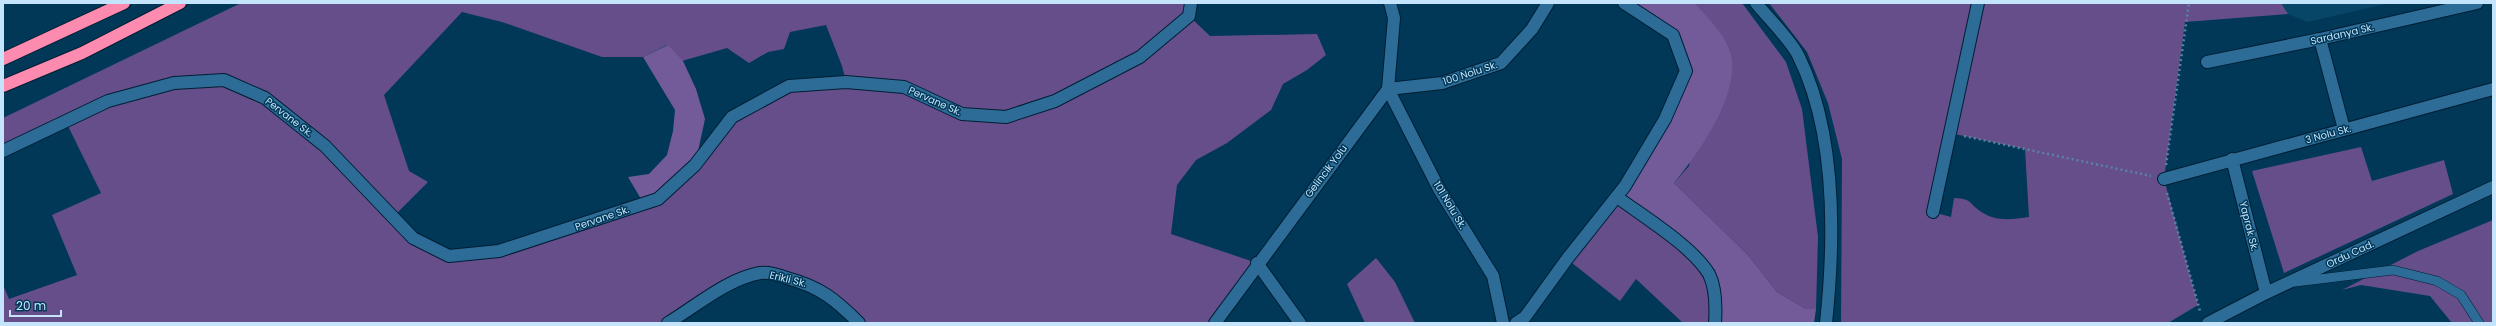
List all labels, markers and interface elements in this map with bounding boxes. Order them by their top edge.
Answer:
street label: Sardanya Sk. [2309,19,2375,49]
street label: 100 Nolu Sk. [1441,57,1499,89]
street label: Pervane Sk. [906,83,964,119]
street label: Pervane Sk. [262,94,316,140]
street label: 3 Nolu Sk. [2304,121,2352,147]
street label: Gelincik Yolu [1301,141,1351,201]
street label: 101 Nolu Sk. [1430,178,1470,232]
street label: Yaprak Sk. [2236,200,2262,252]
street label: Pervane Sk. [573,202,631,234]
street label: Ordu Cad. [2324,236,2376,272]
street label: Erikli Sk. [768,267,808,291]
scale bar [10,292,61,318]
text: 20 m [16,297,46,314]

